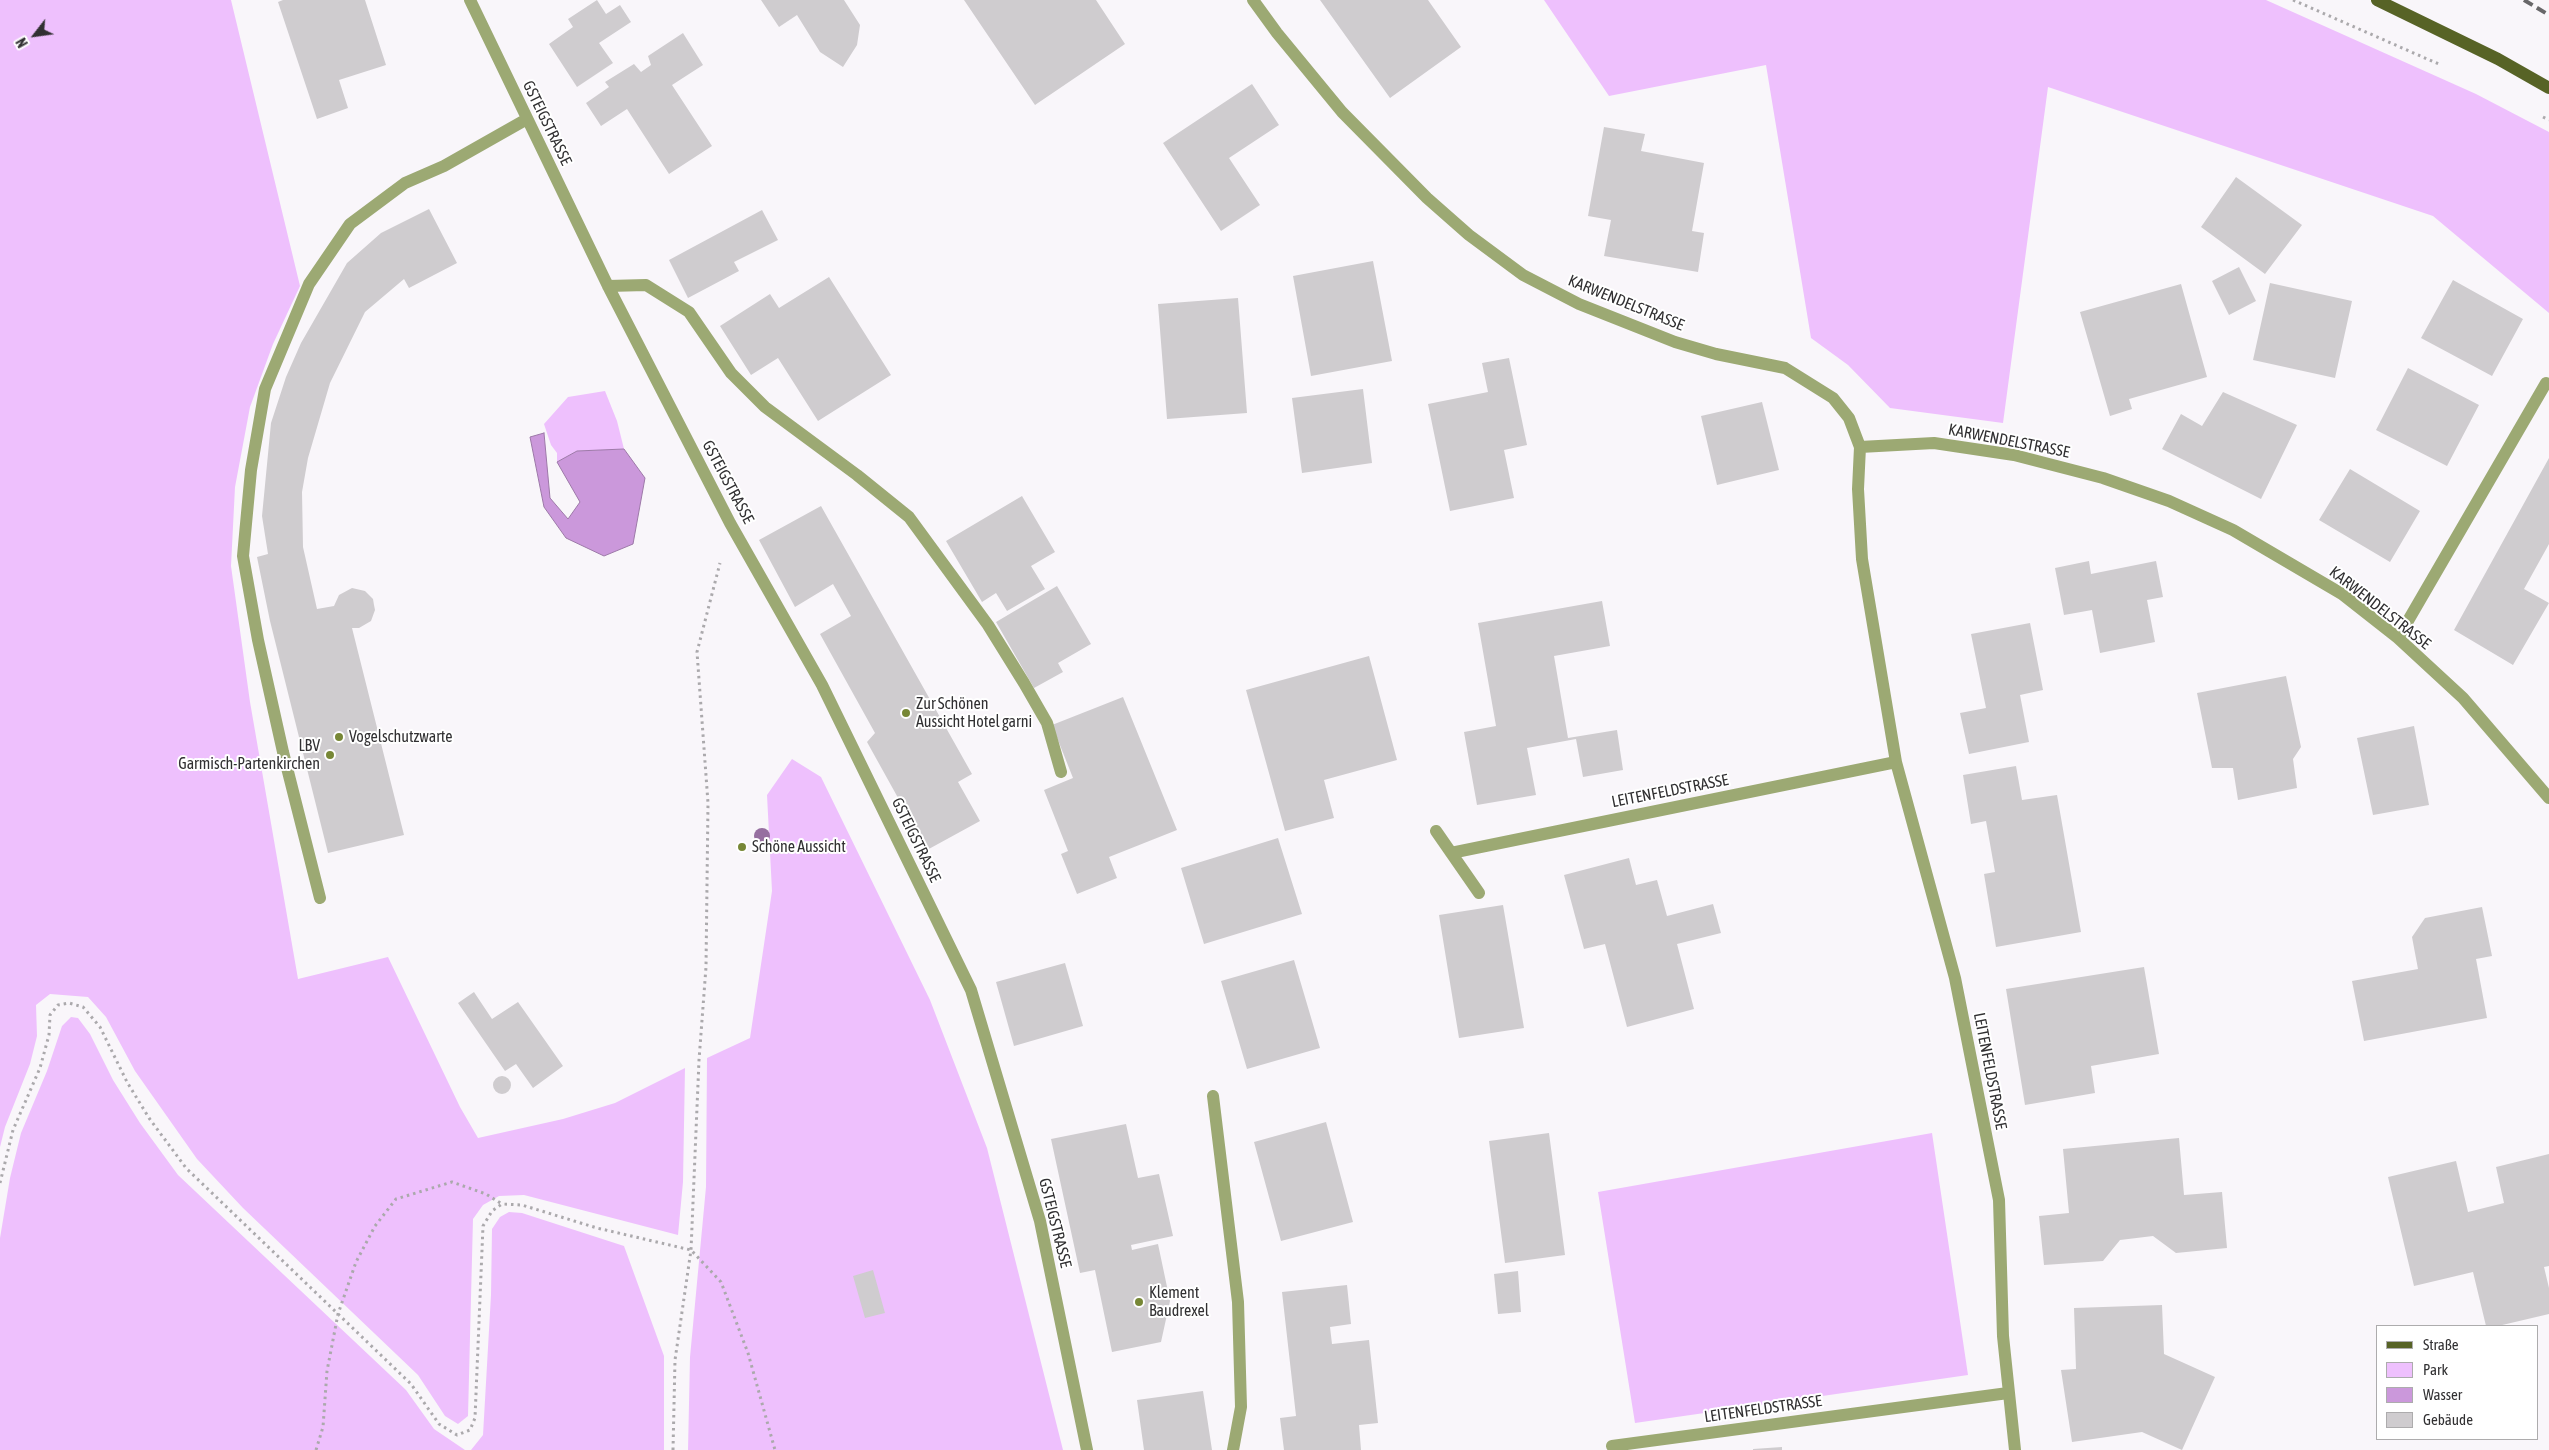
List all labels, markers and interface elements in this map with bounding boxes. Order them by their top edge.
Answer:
north arrow [10,10,60,60]
text: N [13,35,31,50]
street label: GSTEIGSTRASSE [518,78,576,168]
street label: KARWENDELSTRASSE [1565,271,1687,335]
street label: KARWENDELSTRASSE [1947,420,2071,462]
street label: GSTEIGSTRASSE [698,437,758,527]
street label: KARWENDELSTRASSE [2326,563,2434,653]
place label: Zur Schönen Aussicht Hotel garni [916,694,1032,732]
marker: Zur Schönen Aussicht Hotel garni [900,707,912,719]
place label: Vogelschutzwarte [349,727,452,747]
marker: Vogelschutzwarte [333,731,345,743]
place label: LBV Garmisch-Partenkirchen [178,736,320,774]
marker: LBV Garmisch-Partenkirchen [324,749,336,761]
street label: LEITENFELDSTRASSE [1610,770,1730,812]
street label: GSTEIGSTRASSE [887,795,945,885]
place label: Schöne Aussicht [752,837,846,857]
marker: Schöne Aussicht [736,841,748,853]
street label: LEITENFELDSTRASSE [1969,1011,2011,1131]
street label: GSTEIGSTRASSE [1035,1176,1075,1270]
place label: Klement Baudrexel [1149,1283,1209,1321]
marker: Klement Baudrexel [1133,1296,1145,1308]
legend [2376,1325,2539,1440]
text: Straße [2423,1336,2459,1353]
text: Park [2423,1361,2448,1378]
text: Wasser [2423,1386,2462,1403]
street label: LEITENFELDSTRASSE [1703,1391,1823,1427]
text: Gebäude [2423,1411,2473,1428]

